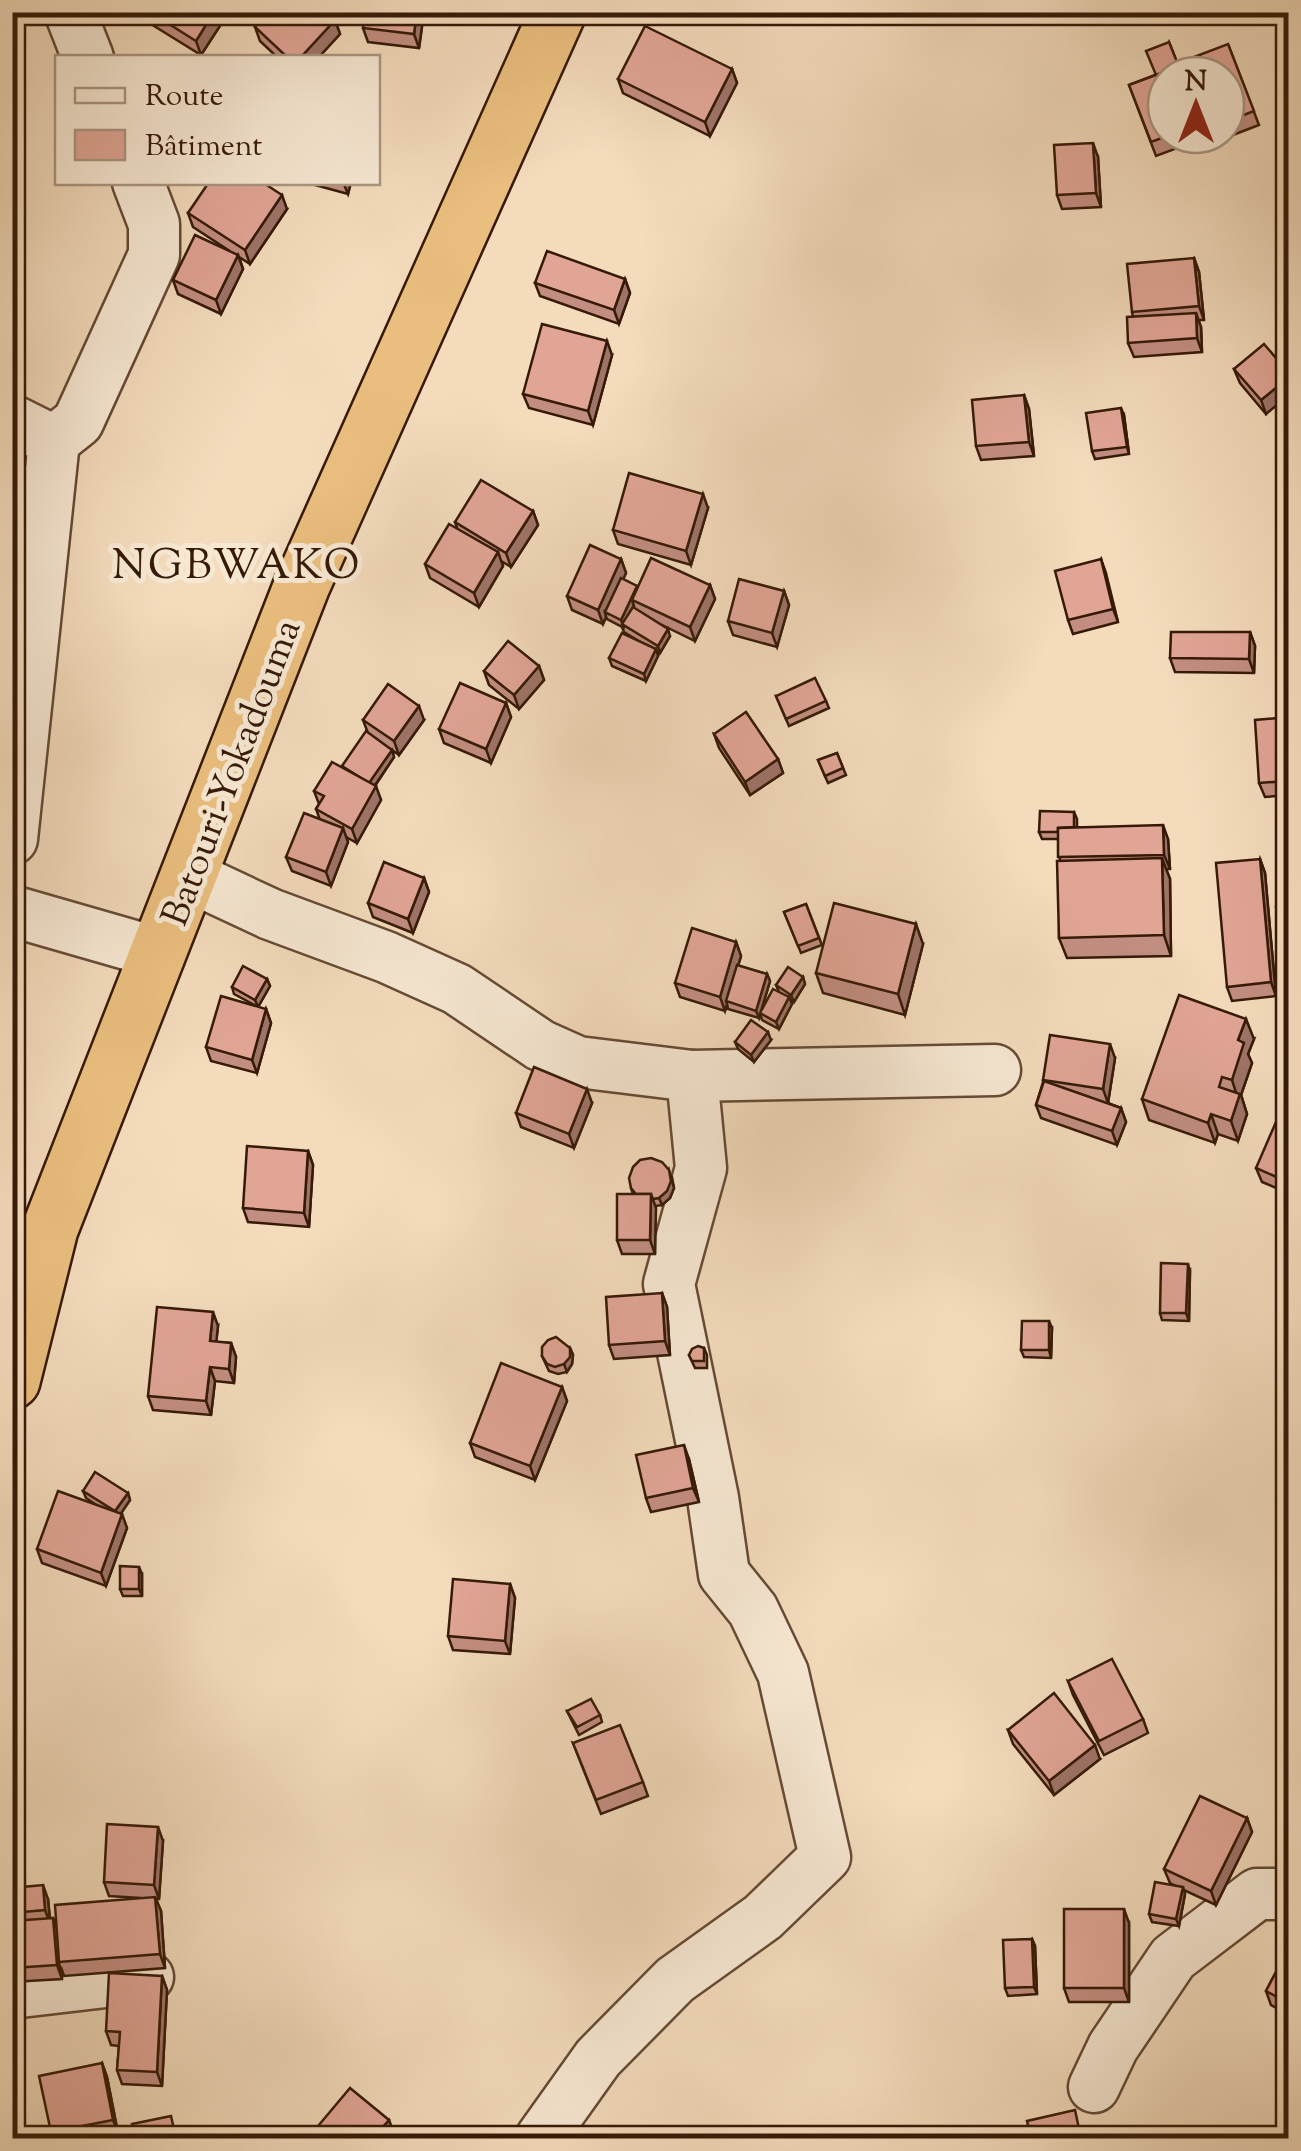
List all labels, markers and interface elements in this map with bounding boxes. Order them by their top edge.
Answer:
legend [55,55,380,185]
north arrow [1146,55,1246,155]
text: N [1185,63,1207,103]
text: Route [145,76,224,119]
text: Bâtiment [145,126,262,169]
district label: NGBWAKO [112,538,362,598]
street label: Batouri-Yokadouma [150,612,317,935]

